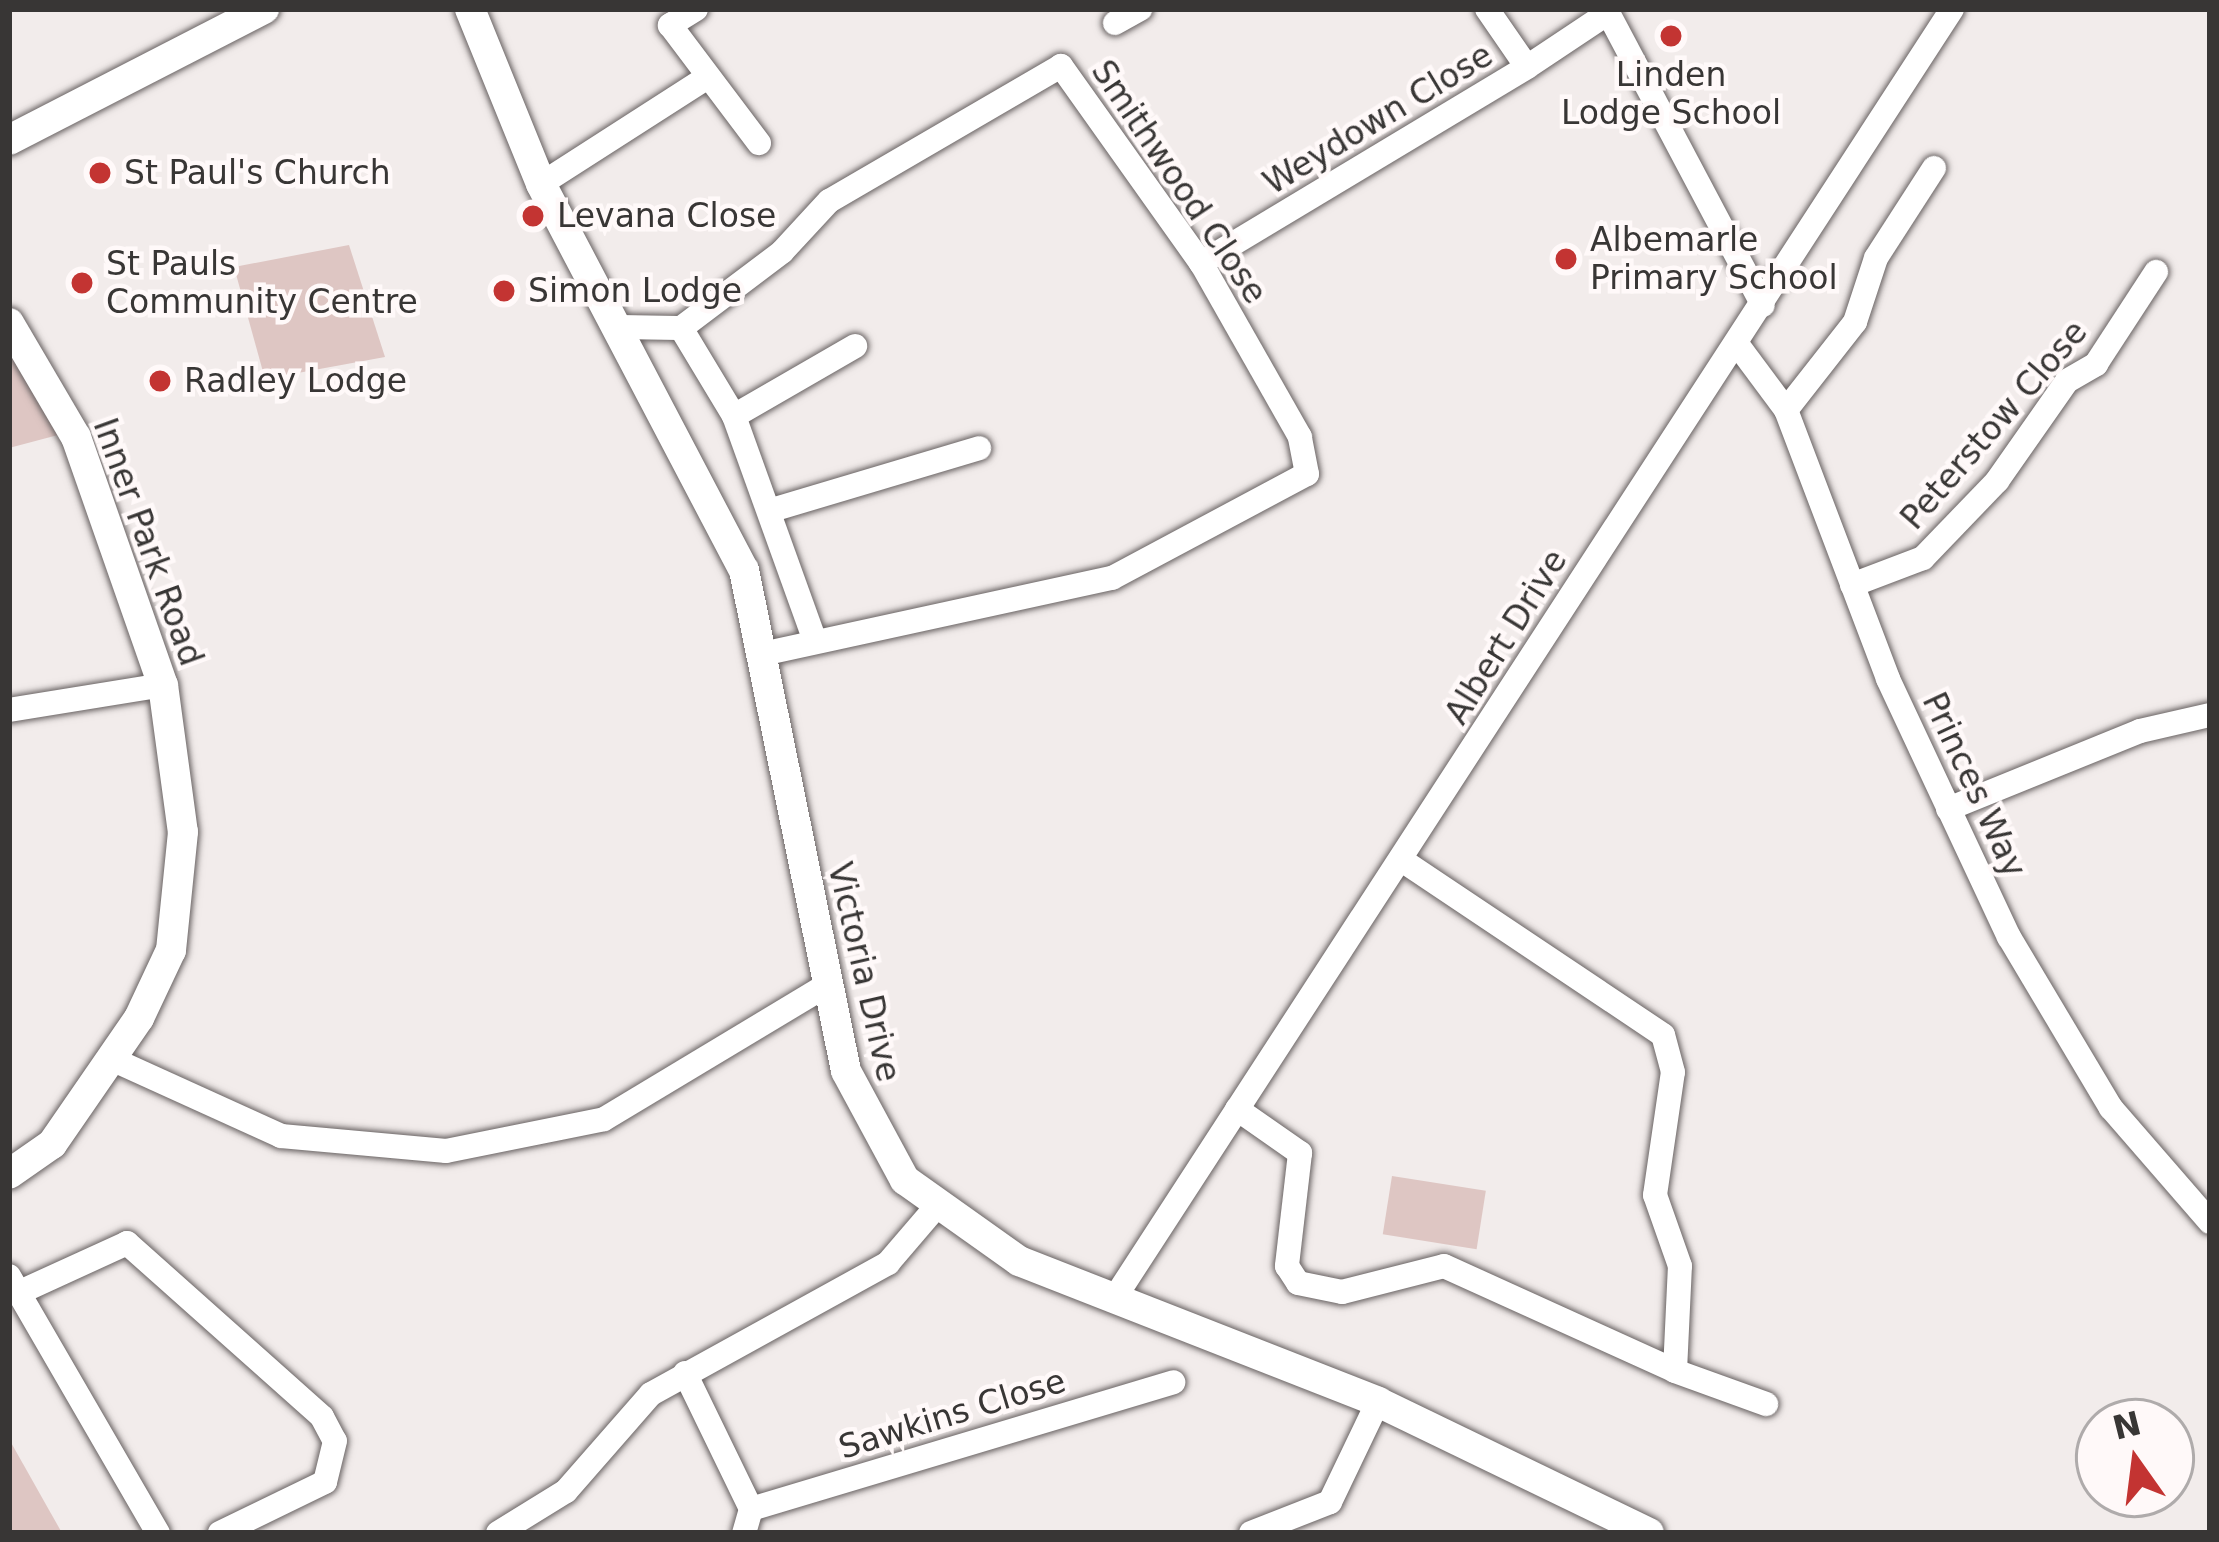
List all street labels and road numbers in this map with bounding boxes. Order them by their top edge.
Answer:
street label: Weydown Close [1256,35,1500,203]
street label: Smithwood Close [1083,53,1275,311]
street label: Peterstow Close [1893,313,2095,537]
street label: Inner Park Road [85,413,211,671]
street label: Albert Drive [1437,543,1575,731]
street label: Princes Way [1914,686,2034,884]
street label: Victoria Drive [820,859,908,1085]
street label: Sawkins Close [834,1361,1070,1467]

